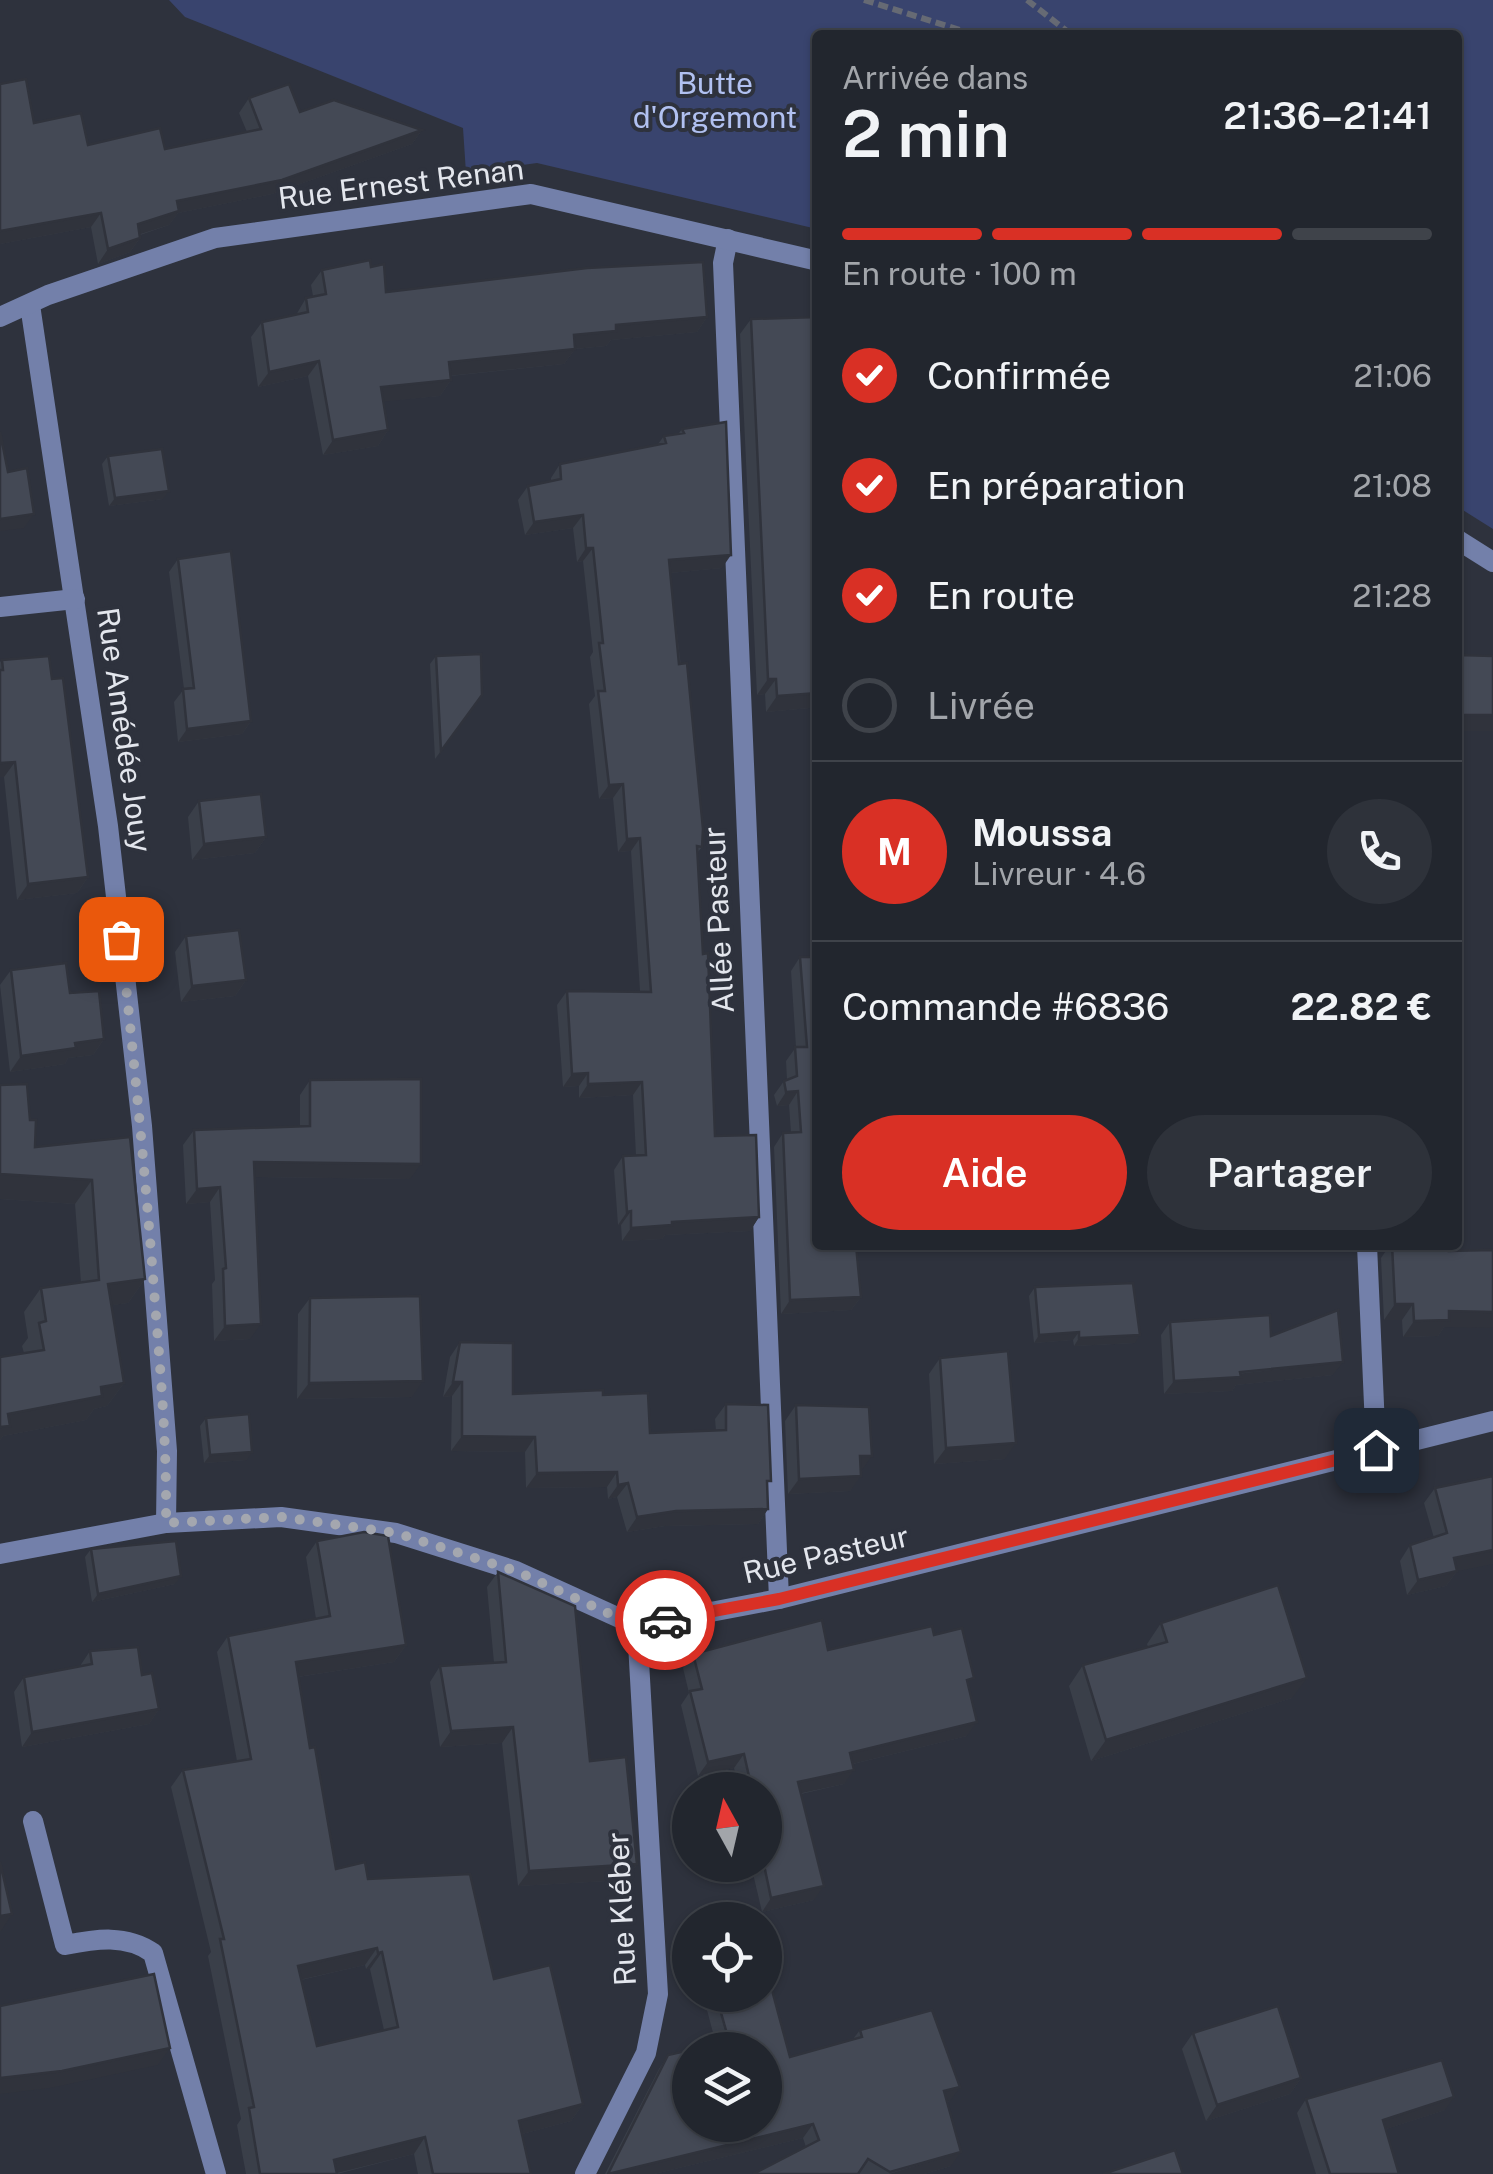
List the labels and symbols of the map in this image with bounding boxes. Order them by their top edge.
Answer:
park label: Butte d'Orgemont [633,65,797,135]
street label: Rue Ernest Renan [276,150,526,216]
street label: Rue Amédée Jouy [90,605,160,855]
street label: Allée Pasteur [695,826,741,1014]
pin [79,897,164,982]
pin [1334,1408,1419,1493]
street label: Rue Pasteur [739,1517,912,1591]
courier [615,1570,715,1670]
north arrow [672,1772,782,1882]
street label: Rue Kléber [599,1831,643,1987]

